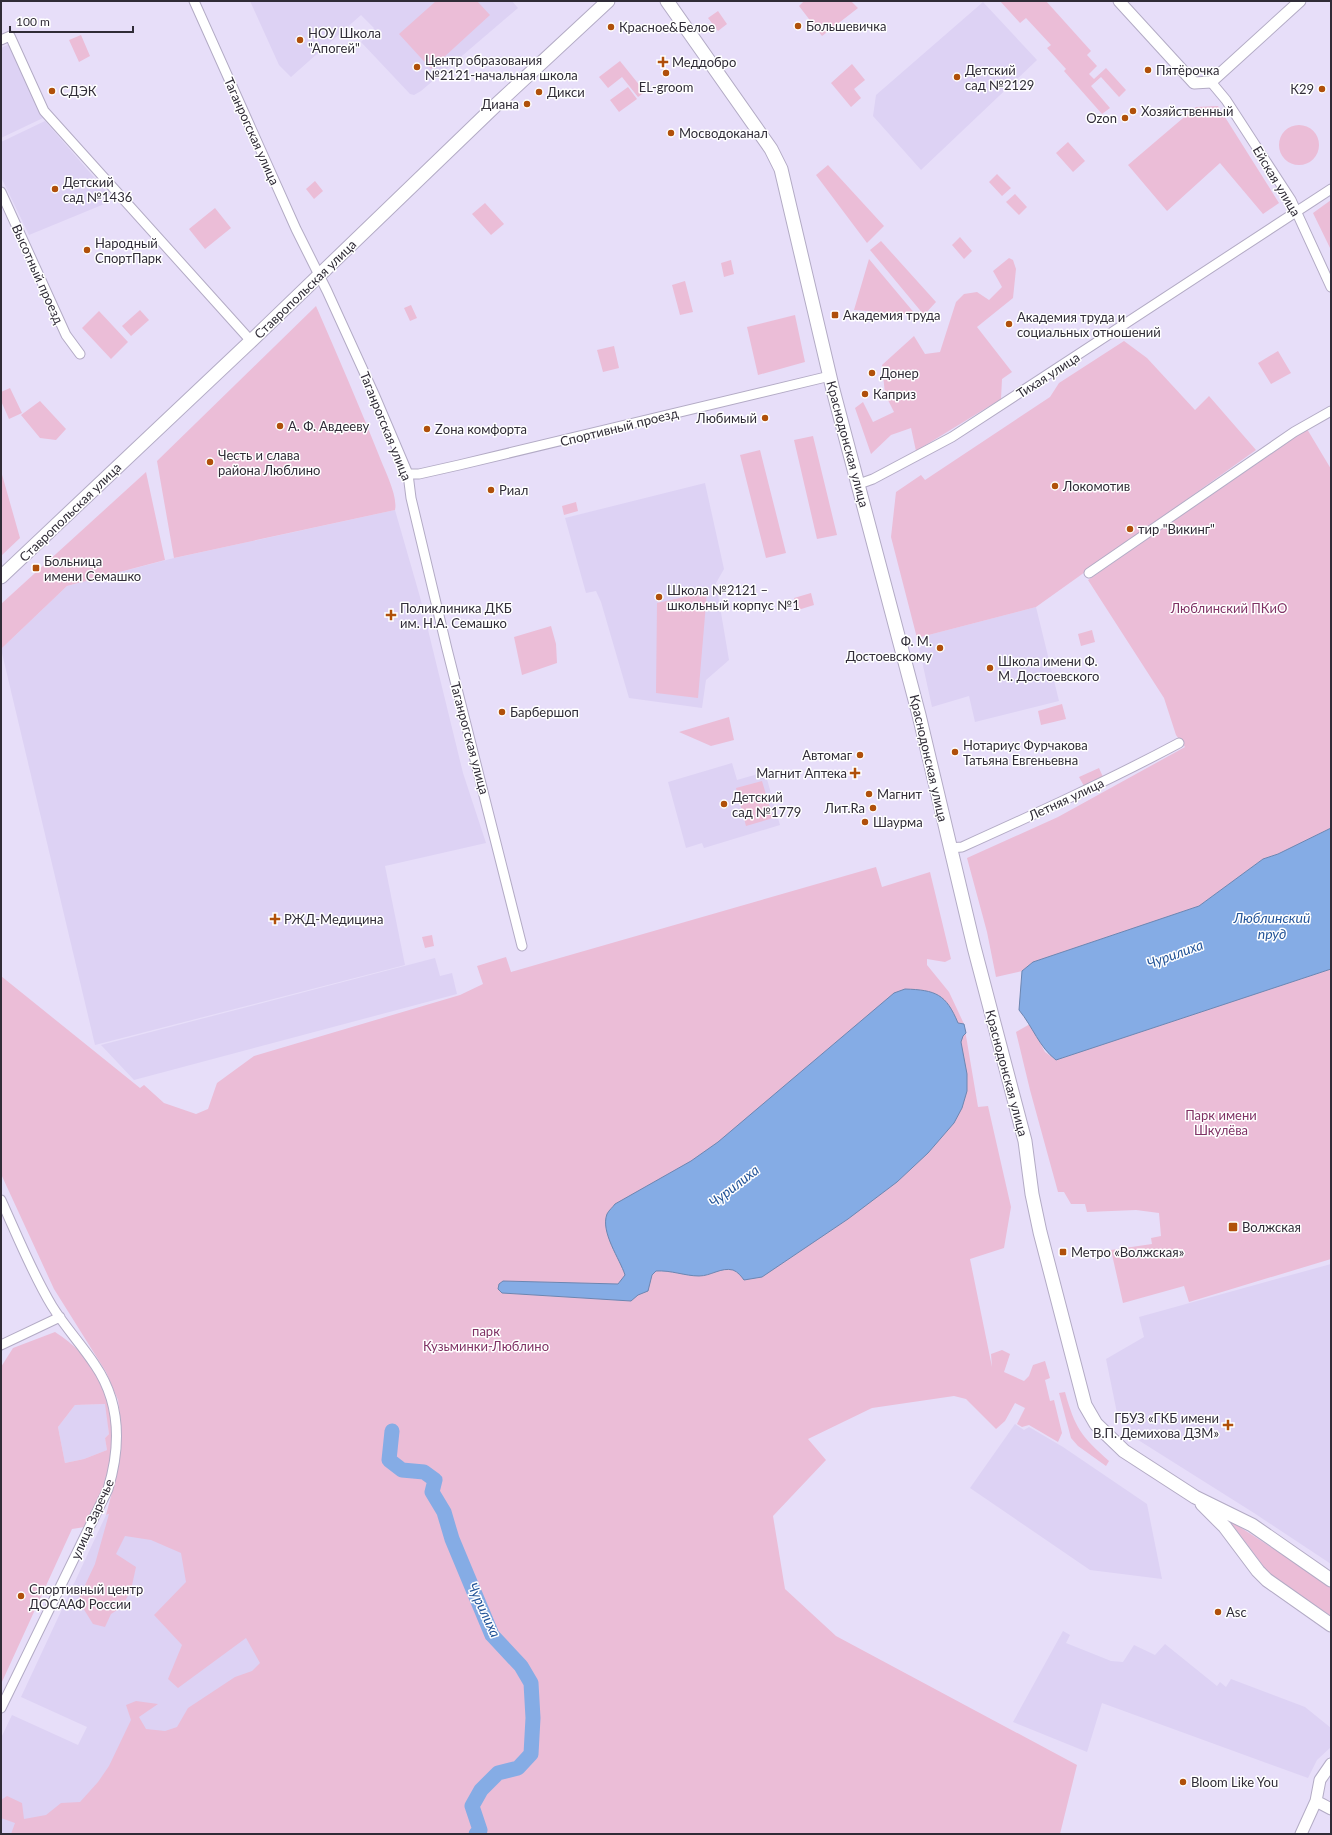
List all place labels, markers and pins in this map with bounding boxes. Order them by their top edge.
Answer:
place label: Большевичка [806,18,886,34]
place label: Красное&Белое [619,19,715,35]
marker: Большевичка [793,21,803,31]
marker: Красное&Белое [606,22,616,32]
place label: НОУ Школа "Апогей" [308,25,381,56]
marker: НОУ Школа "Апогей" [295,35,305,45]
place label: Центр образования №2121-начальная школа [425,52,578,83]
place label: Меддобро [672,54,736,70]
marker: Меддобро [657,56,669,68]
marker: Центр образования №2121-начальная школа [412,62,422,72]
place label: Детский сад №2129 [965,62,1034,93]
place label: Пятёрочка [1156,62,1220,78]
marker: Пятёрочка [1143,65,1153,75]
marker: EL-groom [661,68,671,78]
marker: Детский сад №2129 [952,72,962,82]
place label: EL-groom [639,79,693,95]
place label: К29 [1290,81,1314,97]
place label: СДЭК [60,83,97,99]
place label: Дикси [547,84,585,100]
marker: К29 [1317,84,1327,94]
marker: СДЭК [47,86,57,96]
marker: Дикси [534,87,544,97]
place label: Диана [481,96,519,112]
marker: Диана [522,99,532,109]
place label: Хозяйственный [1141,103,1233,119]
marker: Хозяйственный [1128,106,1138,116]
place label: Ozon [1086,110,1117,126]
marker: Ozon [1120,113,1130,123]
place label: Мосводоканал [679,125,768,141]
marker: Мосводоканал [666,128,676,138]
place label: Детский сад №1436 [63,174,132,205]
marker: Детский сад №1436 [50,184,60,194]
place label: Народный СпортПарк [95,235,162,266]
marker: Народный СпортПарк [82,245,92,255]
place label: Академия труда [843,307,940,323]
place label: Академия труда и социальных отношений [1017,309,1161,340]
marker: Академия труда [830,310,840,320]
marker: Академия труда и социальных отношений [1004,319,1014,329]
place label: Донер [880,365,919,381]
marker: Донер [867,368,877,378]
place label: Каприз [873,386,916,402]
marker: Каприз [860,389,870,399]
place label: Любимый [695,410,757,426]
marker: Любимый [760,413,770,423]
place label: А. Ф. Авдееву [288,418,369,434]
marker: А. Ф. Авдееву [275,421,285,431]
place label: Zона комфорта [435,421,527,437]
marker: Zона комфорта [422,424,432,434]
place label: Честь и слава района Люблино [218,447,320,478]
marker: Честь и слава района Люблино [205,457,215,467]
place label: Локомотив [1062,478,1130,494]
marker: Локомотив [1050,481,1060,491]
place label: Риал [499,482,528,498]
marker: Риал [486,485,496,495]
place label: тир "Викинг" [1138,521,1215,537]
marker: тир "Викинг" [1125,524,1135,534]
place label: Больница имени Семашко [44,553,141,584]
marker: Больница имени Семашко [31,563,41,573]
place label: Школа №2121 – школьный корпус №1 [667,582,800,613]
marker: Школа №2121 – школьный корпус №1 [654,592,664,602]
place label: Поликлиника ДКБ им. Н.А. Семашко [400,600,512,631]
marker: Поликлиника ДКБ им. Н.А. Семашко [385,609,397,621]
place label: Ф. М. Достоевскому [846,633,932,664]
marker: Ф. М. Достоевскому [935,643,945,653]
place label: Школа имени Ф. М. Достоевского [998,653,1099,684]
marker: Школа имени Ф. М. Достоевского [985,663,995,673]
place label: Барбершоп [510,704,579,720]
marker: Барбершоп [497,707,507,717]
place label: Нотариус Фурчакова Татьяна Евгеньевна [963,737,1088,768]
place label: Автомаг [802,747,853,763]
marker: Нотариус Фурчакова Татьяна Евгеньевна [950,747,960,757]
marker: Автомаг [855,750,865,760]
place label: Магнит Аптека [756,765,847,781]
marker: Магнит Аптека [850,768,860,778]
place label: Магнит [877,786,923,802]
place label: Детский сад №1779 [732,789,801,820]
marker: Магнит [864,789,874,799]
marker: Детский сад №1779 [719,799,729,809]
place label: Лит.Ra [824,800,865,816]
marker: Лит.Ra [868,803,878,813]
place label: Шаурма [873,814,923,830]
marker: Шаурма [860,817,870,827]
place label: РЖД-Медицина [284,911,383,927]
marker: РЖД-Медицина [269,913,281,925]
place label: Волжская [1242,1219,1301,1235]
marker: Волжская [1227,1221,1239,1233]
place label: Метро «Волжская» [1071,1244,1184,1260]
marker: Метро «Волжская» [1058,1247,1068,1257]
place label: ГБУЗ «ГКБ имени В.П. Демихова ДЗМ» [1093,1410,1219,1441]
marker: ГБУЗ «ГКБ имени В.П. Демихова ДЗМ» [1222,1419,1234,1431]
place label: Спортивный центр ДОСААФ России [29,1581,143,1612]
marker: Спортивный центр ДОСААФ России [16,1591,26,1601]
place label: Asc [1226,1604,1247,1620]
marker: Asc [1213,1607,1223,1617]
place label: Bloom Like You [1191,1774,1278,1790]
marker: Bloom Like You [1178,1777,1188,1787]

